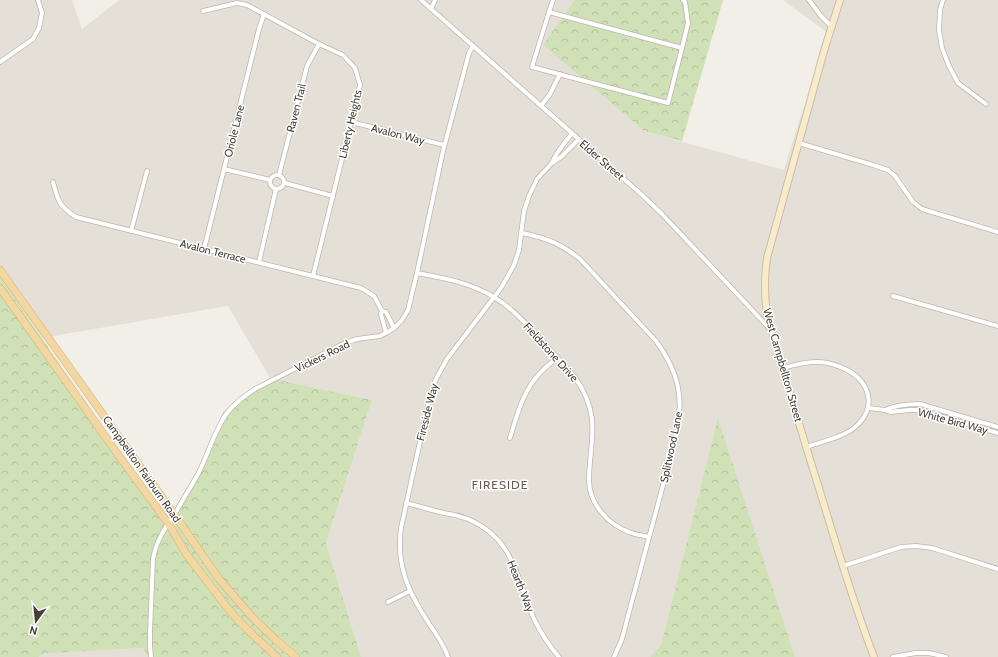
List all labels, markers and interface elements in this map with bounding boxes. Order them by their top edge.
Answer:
street label: Raven Trail [283,82,309,134]
street label: Liberty Heights [335,88,365,160]
street label: Oriole Lane [221,103,247,159]
street label: Avalon Way [370,121,427,148]
street label: Elder Street [577,137,627,183]
street label: Avalon Terrace [179,236,248,266]
street label: West Campbellton Street [760,307,806,424]
street label: Fieldstone Drive [521,319,582,385]
street label: Vickers Road [292,337,352,375]
street label: Fireside Way [413,381,441,442]
street label: White Bird Way [917,405,990,437]
street label: Splitwood Lane [657,410,685,484]
street label: Campbellton Fairburn Road [100,413,184,525]
district label: FIRESIDE [472,477,528,492]
street label: Hearth Way [504,558,538,614]
north arrow [16,601,56,641]
text: N [28,623,39,638]

